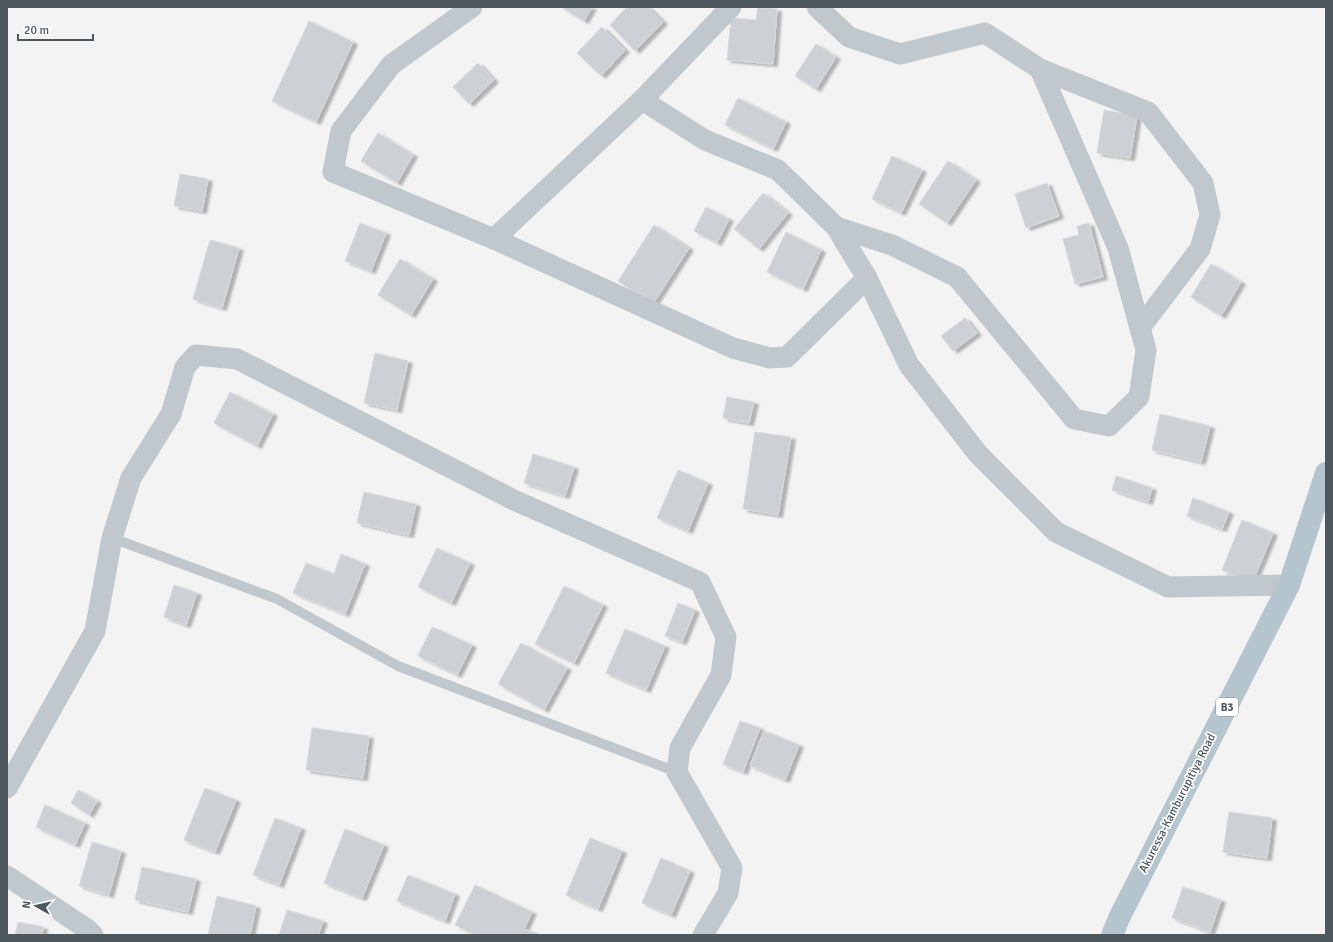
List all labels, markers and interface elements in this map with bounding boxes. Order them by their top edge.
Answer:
scale bar [18,16,93,42]
text: 20 m [24,23,49,38]
road number: B3 [1216,698,1238,716]
street label: Akuressa-Kamburupitiya Road [1136,731,1219,875]
north arrow [16,886,56,926]
text: N [20,900,34,909]

